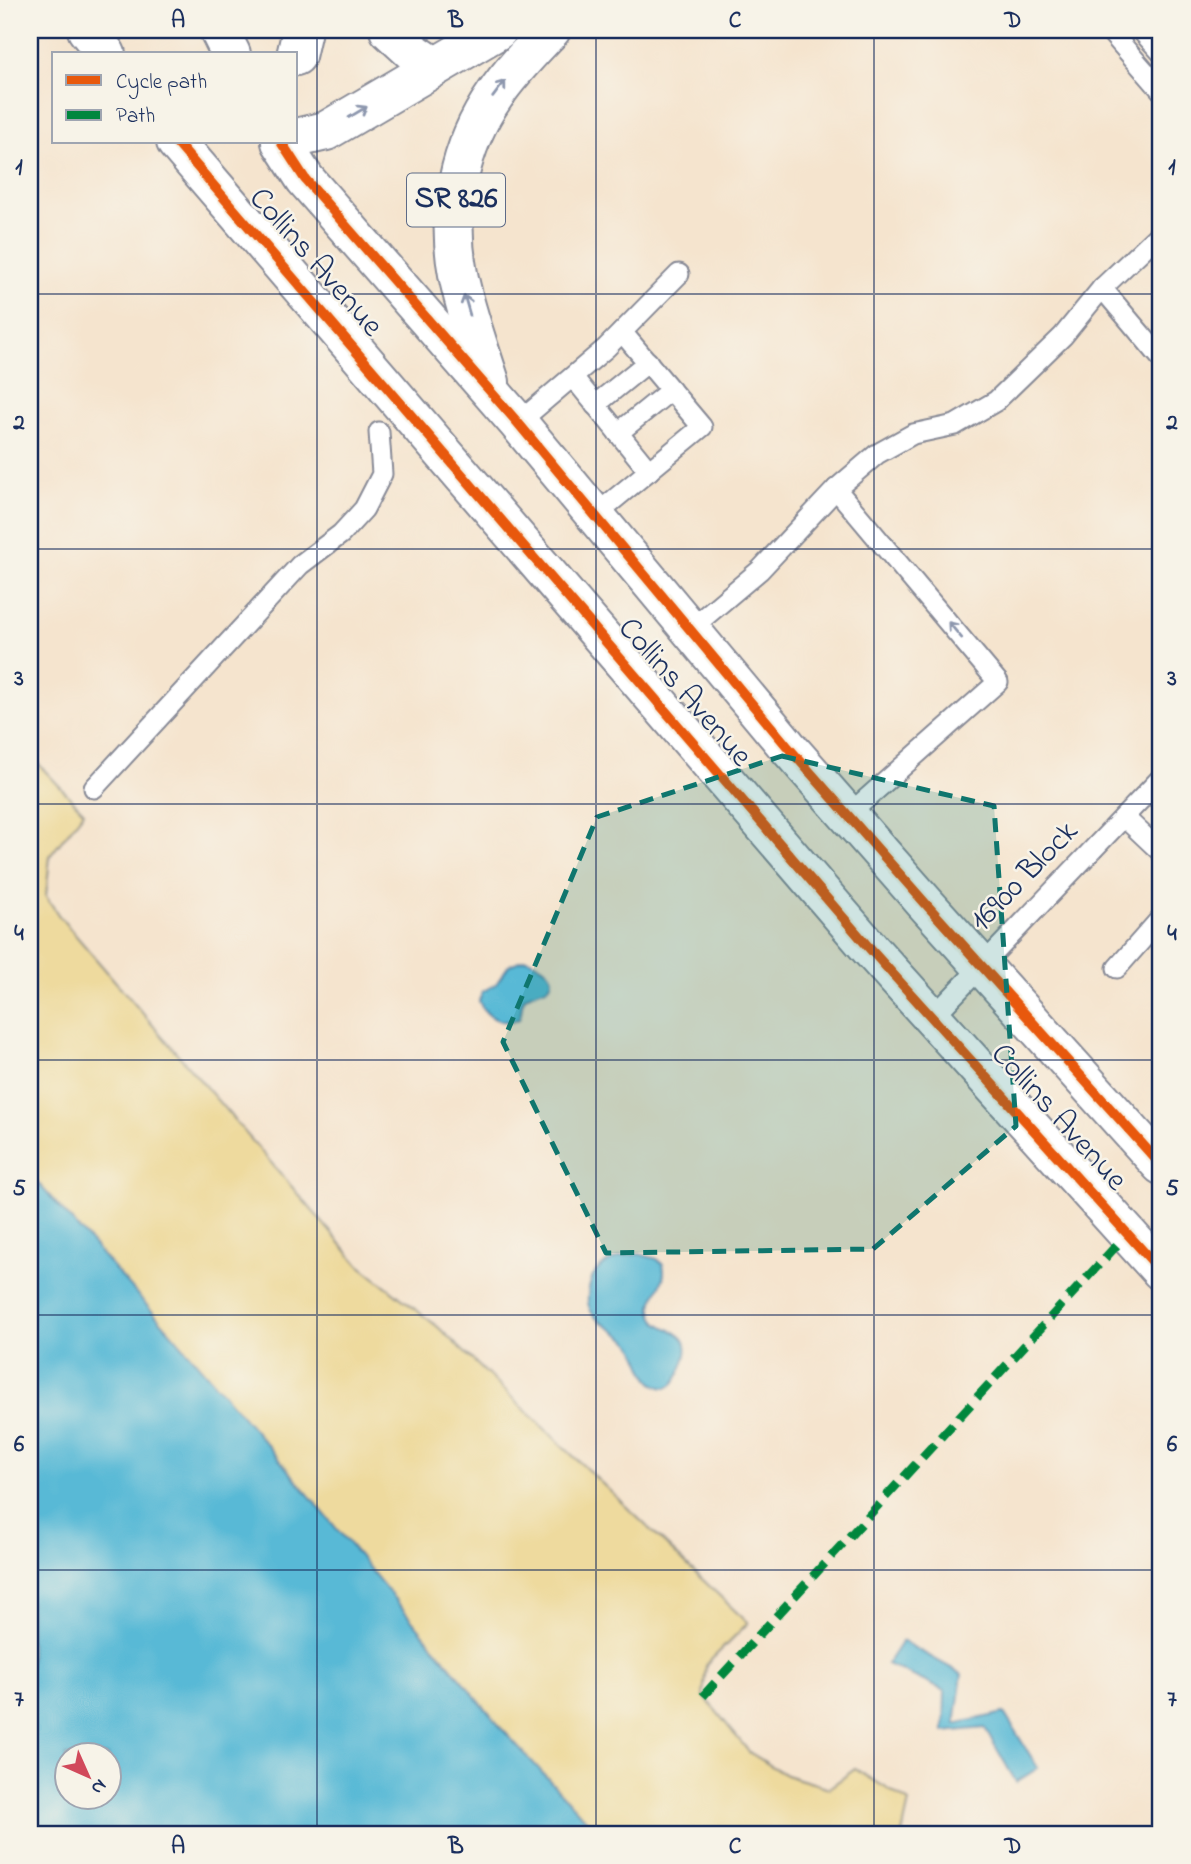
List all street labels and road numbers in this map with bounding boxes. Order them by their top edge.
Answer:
road number: SR 826 [407,174,505,227]
street label: Collins Avenue [236,178,394,349]
street label: Collins Avenue [605,608,763,779]
street label: 16900 Block [960,810,1091,943]
street label: Collins Avenue [978,1033,1138,1203]

